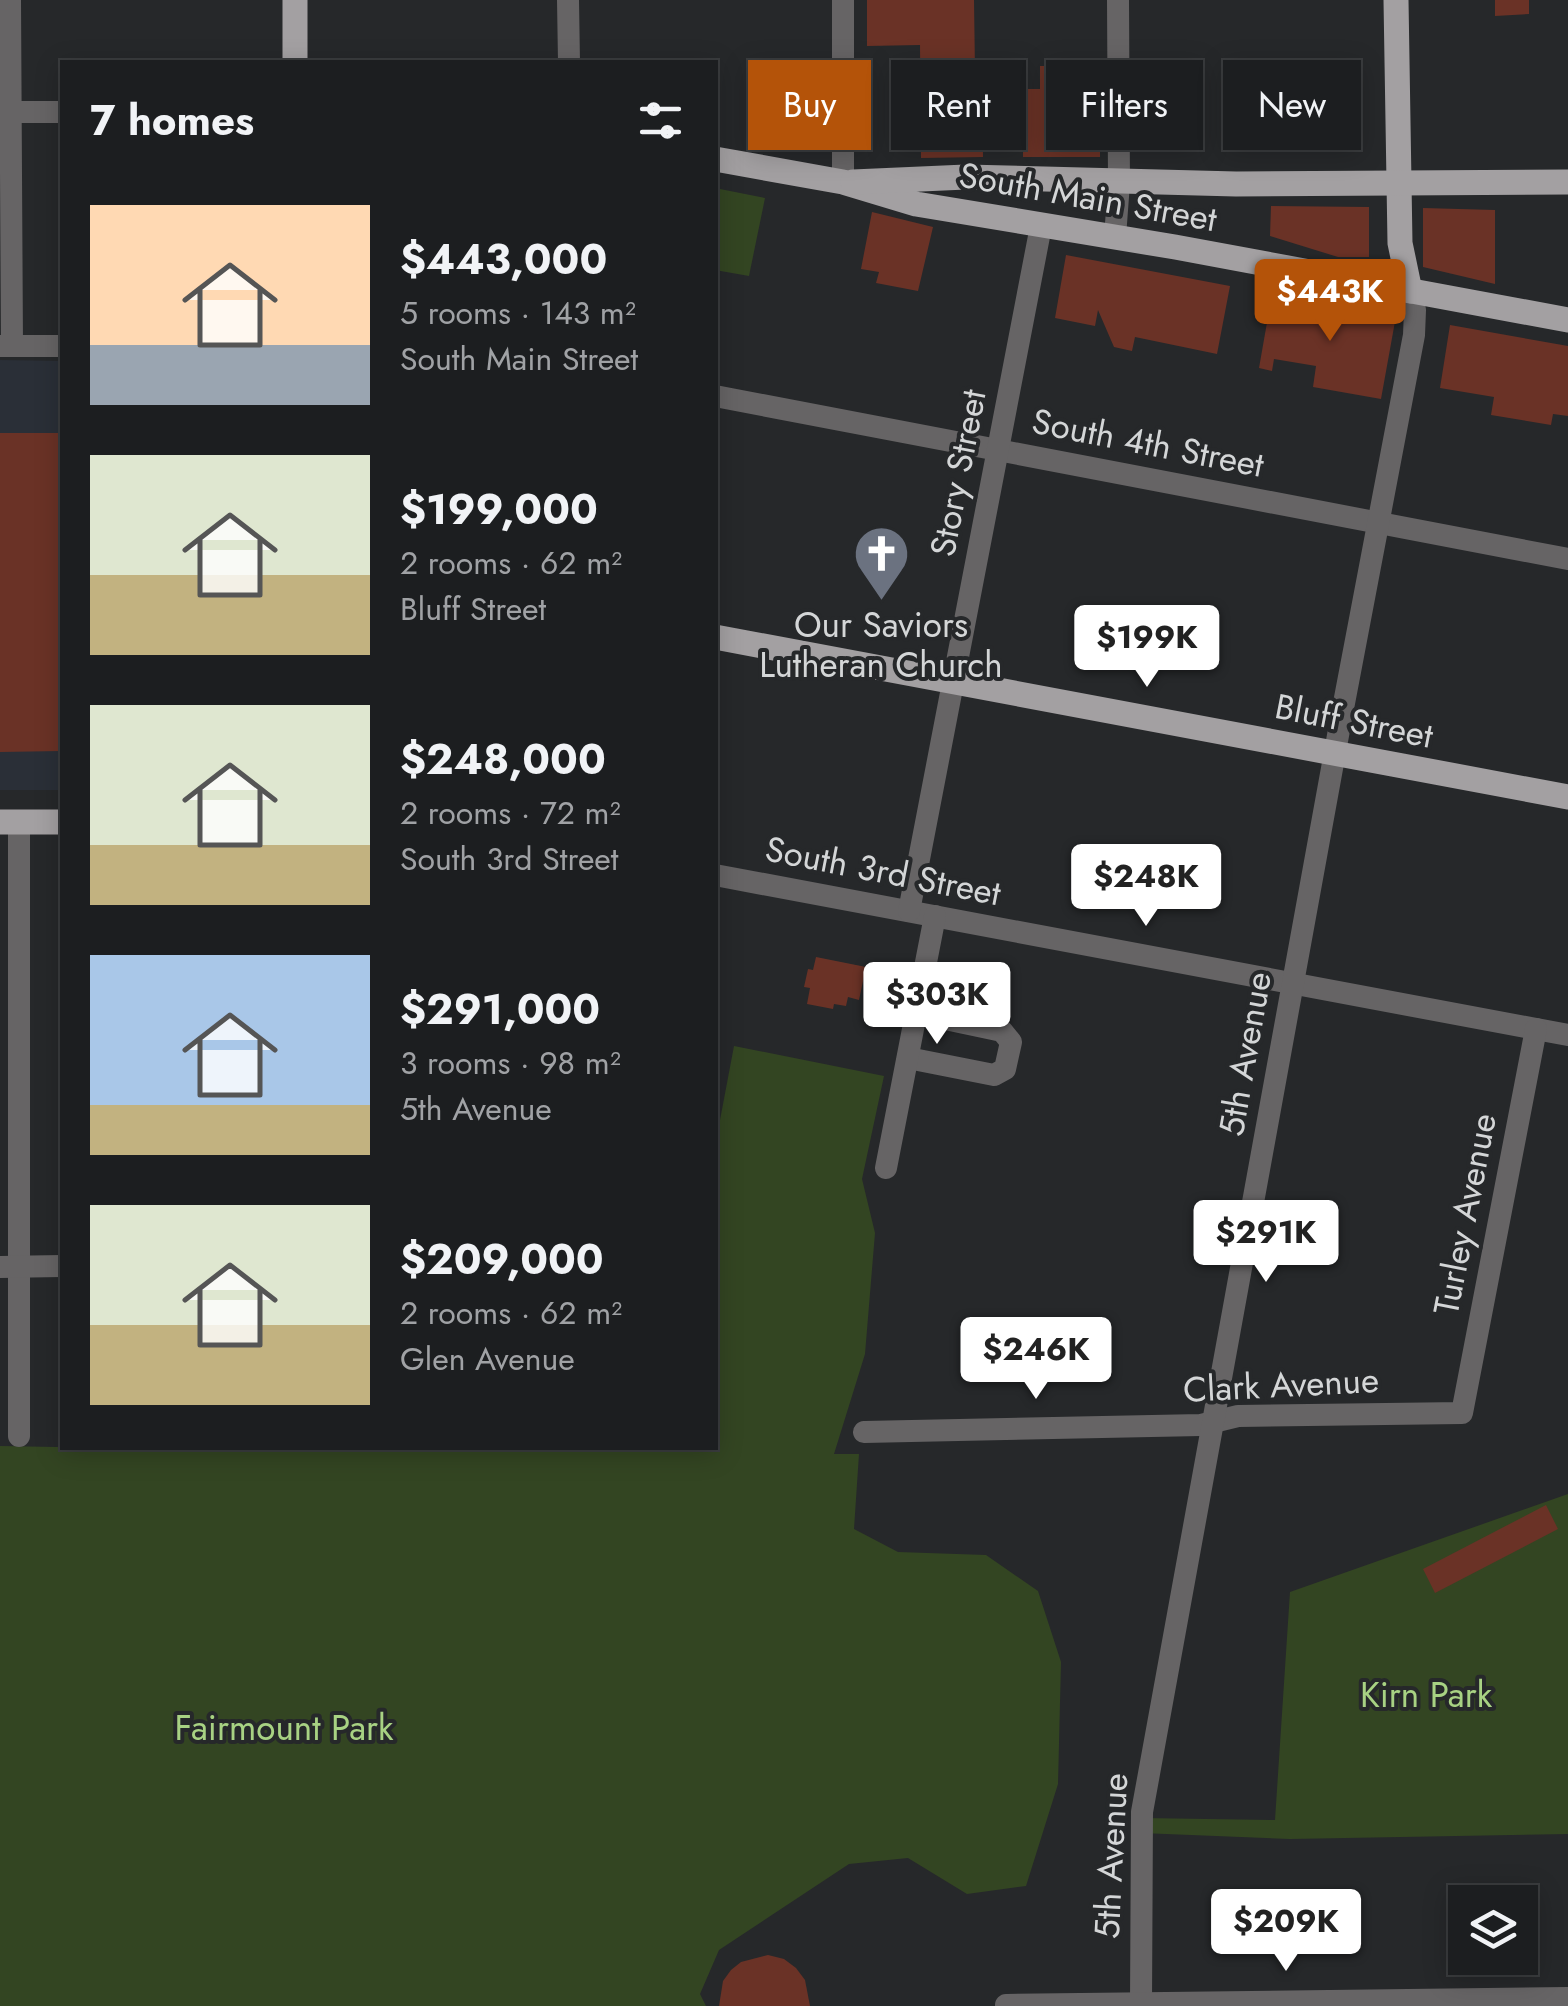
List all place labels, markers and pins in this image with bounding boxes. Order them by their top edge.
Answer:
pin: $443K [1260,259,1400,344]
church icon: Our Saviors Lutheran Church [851,524,911,603]
place label: Our Saviors Lutheran Church [759,600,1003,690]
pin: $199K [1077,605,1217,690]
pin: $248K [1076,844,1216,929]
pin: $303K [867,962,1007,1047]
pin: $291K [1196,1200,1336,1285]
pin: $246K [966,1317,1106,1402]
pin: $209K [1216,1889,1356,1974]

